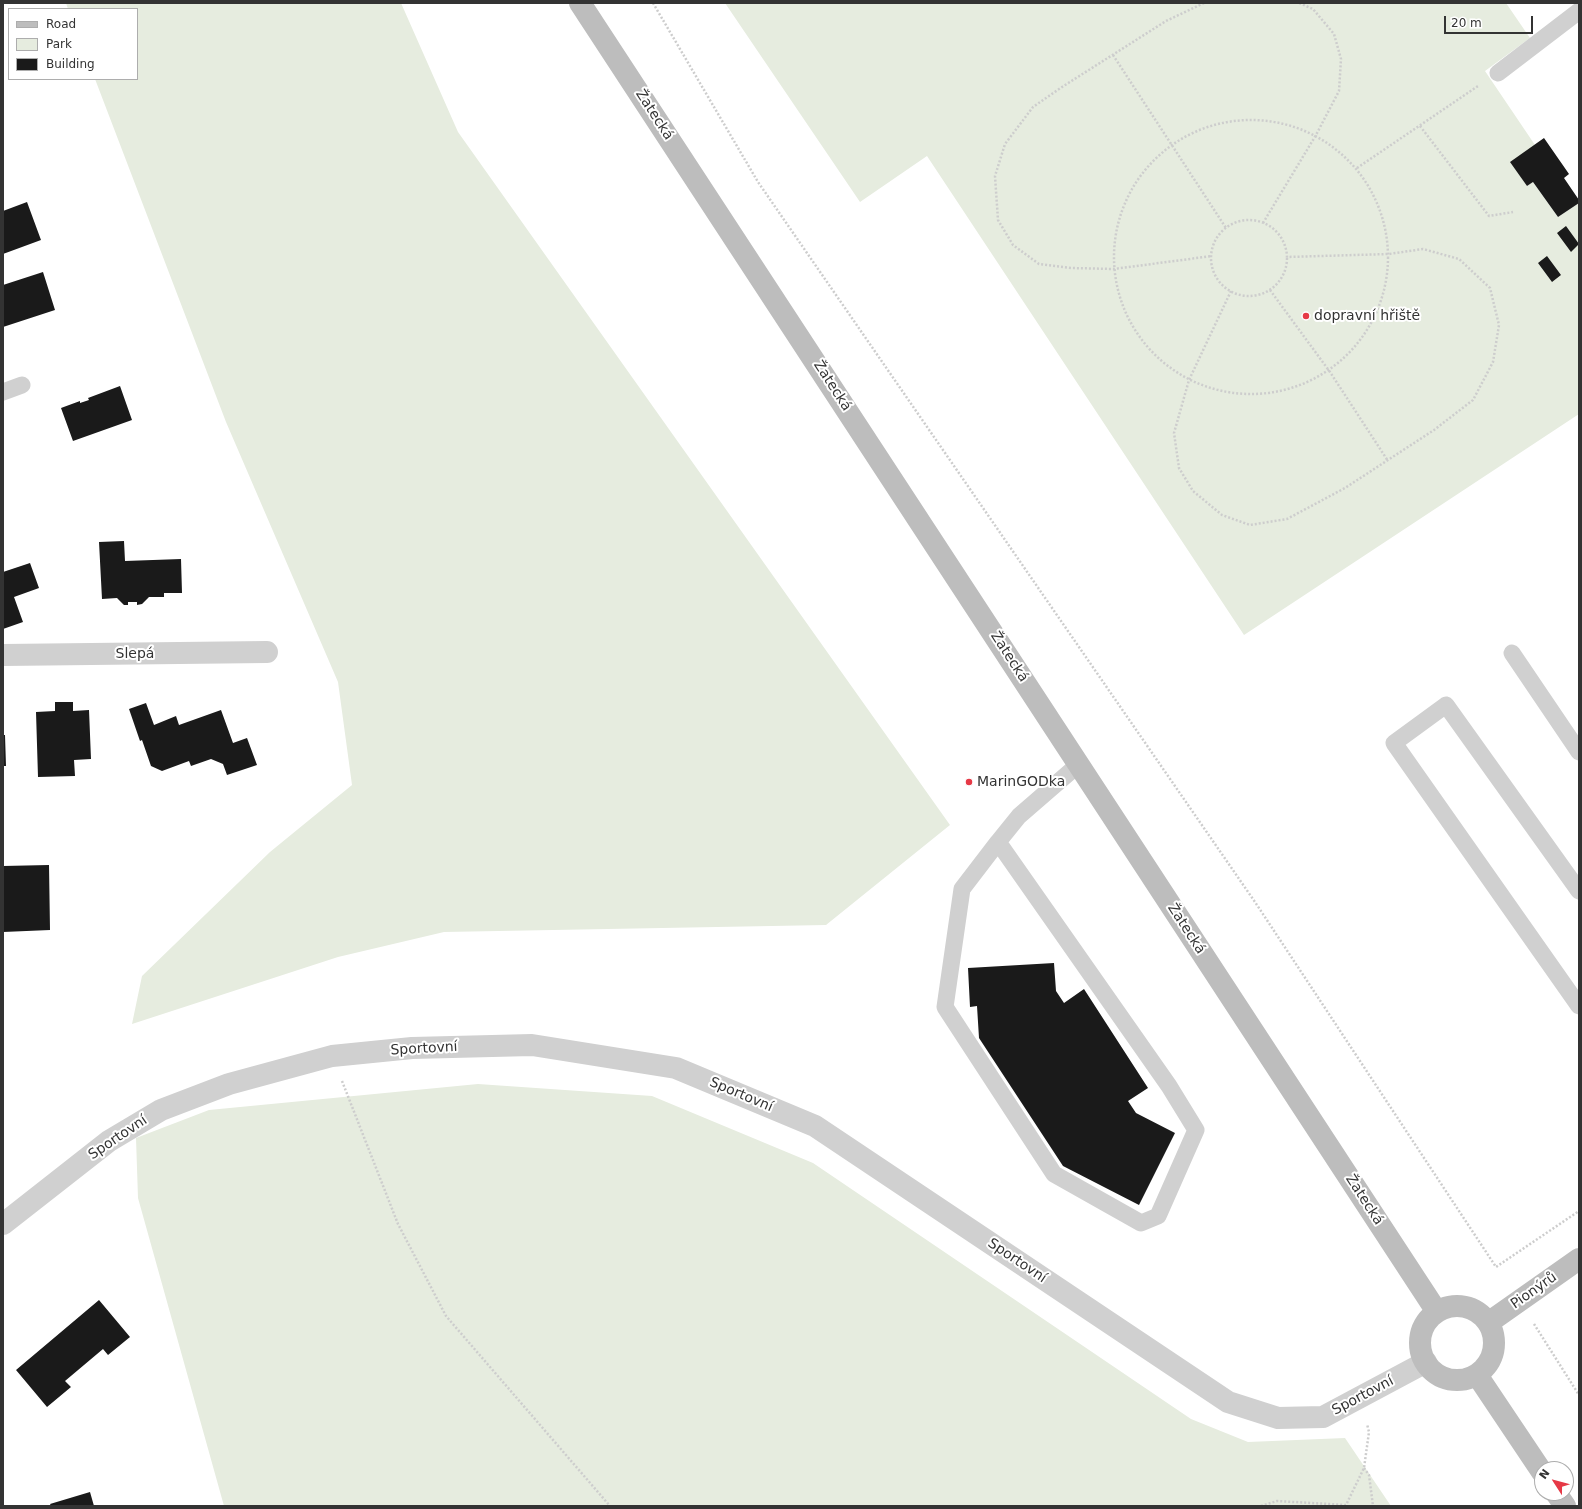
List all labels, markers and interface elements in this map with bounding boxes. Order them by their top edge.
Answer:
legend [8,8,138,80]
scale bar [1446,8,1535,34]
text: 20 m [1451,16,1482,30]
text: Road [46,17,76,31]
text: Park [46,37,72,51]
text: Building [46,57,95,71]
street label: Žatecká [632,87,676,143]
place label: dopravní hřiště [1314,308,1420,324]
marker: dopravní hřiště [1301,311,1311,321]
street label: Žatecká [810,358,854,414]
street label: Žatecká [987,629,1031,685]
street label: Slepá [116,646,154,662]
place label: MarinGODka [977,774,1065,790]
marker: MarinGODka [964,777,974,787]
street label: Žatecká [1164,901,1208,957]
street label: Sportovní [390,1039,458,1059]
street label: Sportovní [707,1074,775,1116]
street label: Sportovní [85,1112,151,1164]
street label: Žatecká [1342,1172,1386,1228]
street label: Sportovní [984,1235,1050,1287]
street label: Pionýrů [1508,1269,1560,1313]
street label: Sportovní [1329,1373,1397,1419]
north arrow [1534,1461,1574,1501]
text: N [1537,1467,1553,1482]

